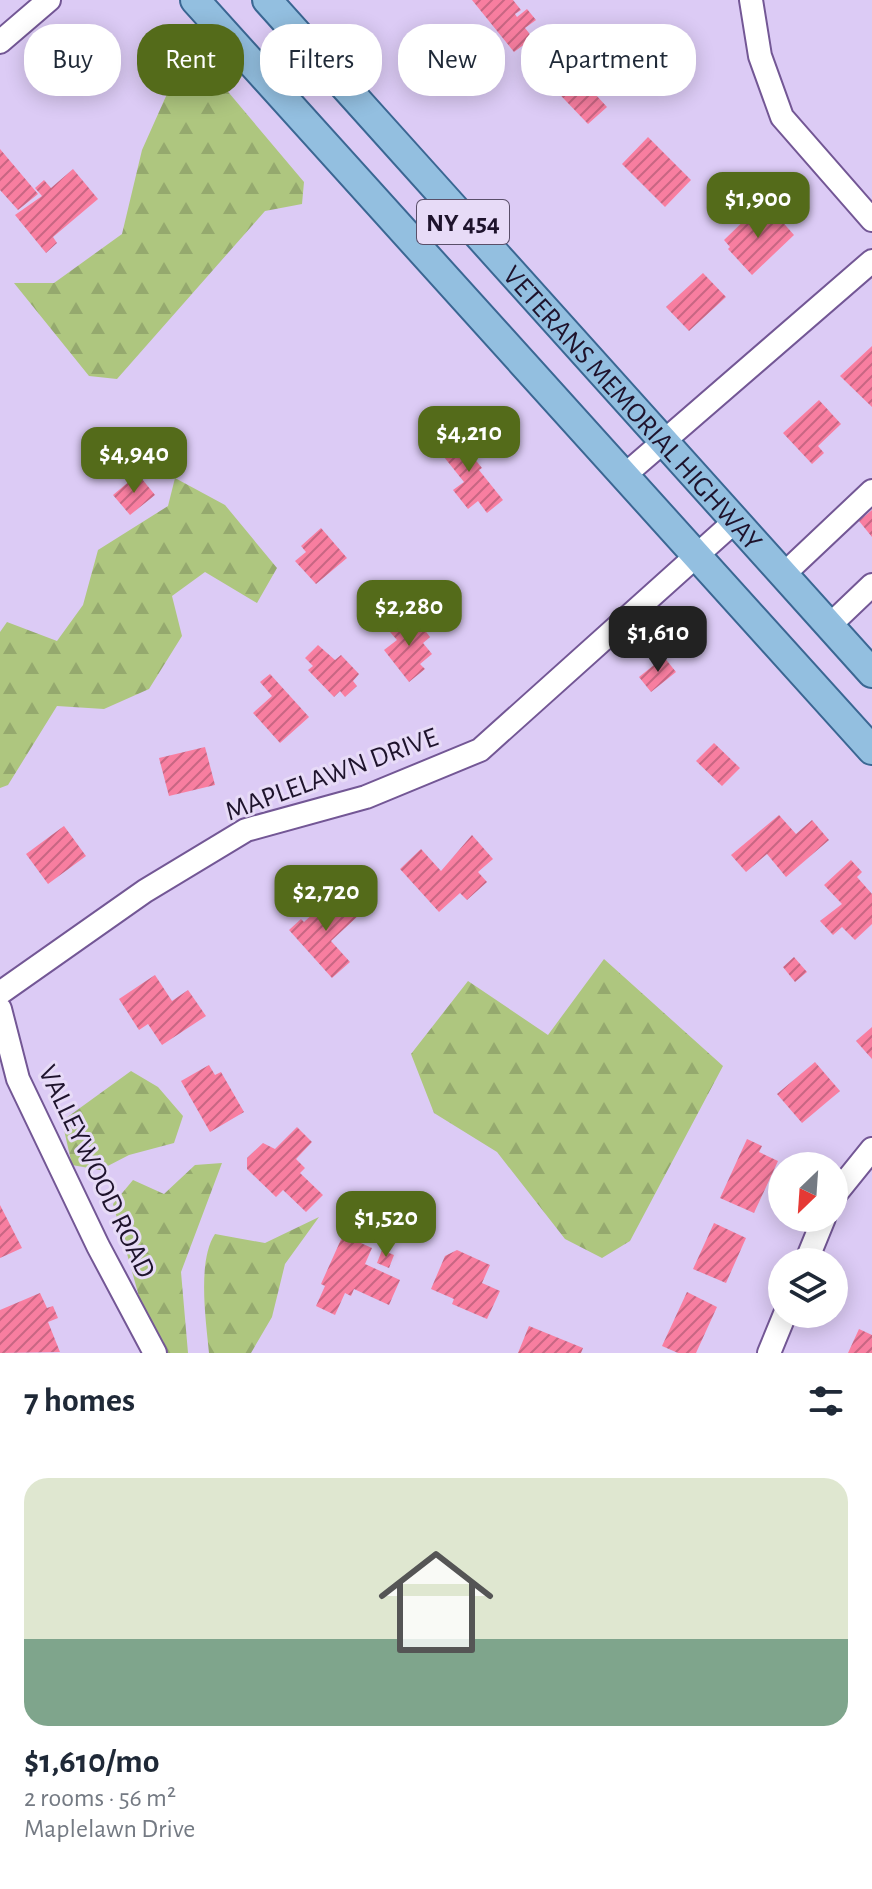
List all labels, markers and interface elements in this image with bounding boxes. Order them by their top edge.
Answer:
chip: Buy [24,24,121,96]
chip: Rent [137,24,244,96]
chip: Filters [260,24,382,96]
chip: New [398,24,505,96]
chip: Apartment [521,24,696,96]
pin: $1,900 [693,172,823,240]
text: $1,900 [725,185,791,211]
road number: NY 454 [417,200,509,244]
street label: VETERANS MEMORIAL HIGHWAY [497,261,767,557]
pin: $4,210 [404,406,534,474]
text: $4,210 [436,419,502,445]
pin: $4,940 [69,427,199,495]
text: $4,940 [99,440,169,466]
pin: $2,280 [344,580,474,648]
text: $2,280 [375,593,443,619]
pin: $1,610 [593,606,723,674]
text: $1,610 [627,619,689,645]
street label: MAPLELAWN DRIVE [222,723,442,826]
pin: $2,720 [261,865,391,933]
text: $2,720 [293,878,359,904]
street label: VALLEYWOOD ROAD [33,1061,160,1283]
north arrow [768,1152,848,1232]
map controls [768,1152,848,1328]
pin: $1,520 [321,1191,451,1259]
text: $1,520 [354,1204,418,1230]
button: layers [768,1248,848,1328]
icon: filters [804,1379,848,1423]
text: 7 homes [24,1384,135,1418]
icon: home [364,1530,508,1674]
text: $1,610/mo [24,1745,160,1779]
text: 2 rooms · 56 m² [24,1785,176,1811]
text: Maplelawn Drive [24,1816,195,1842]

